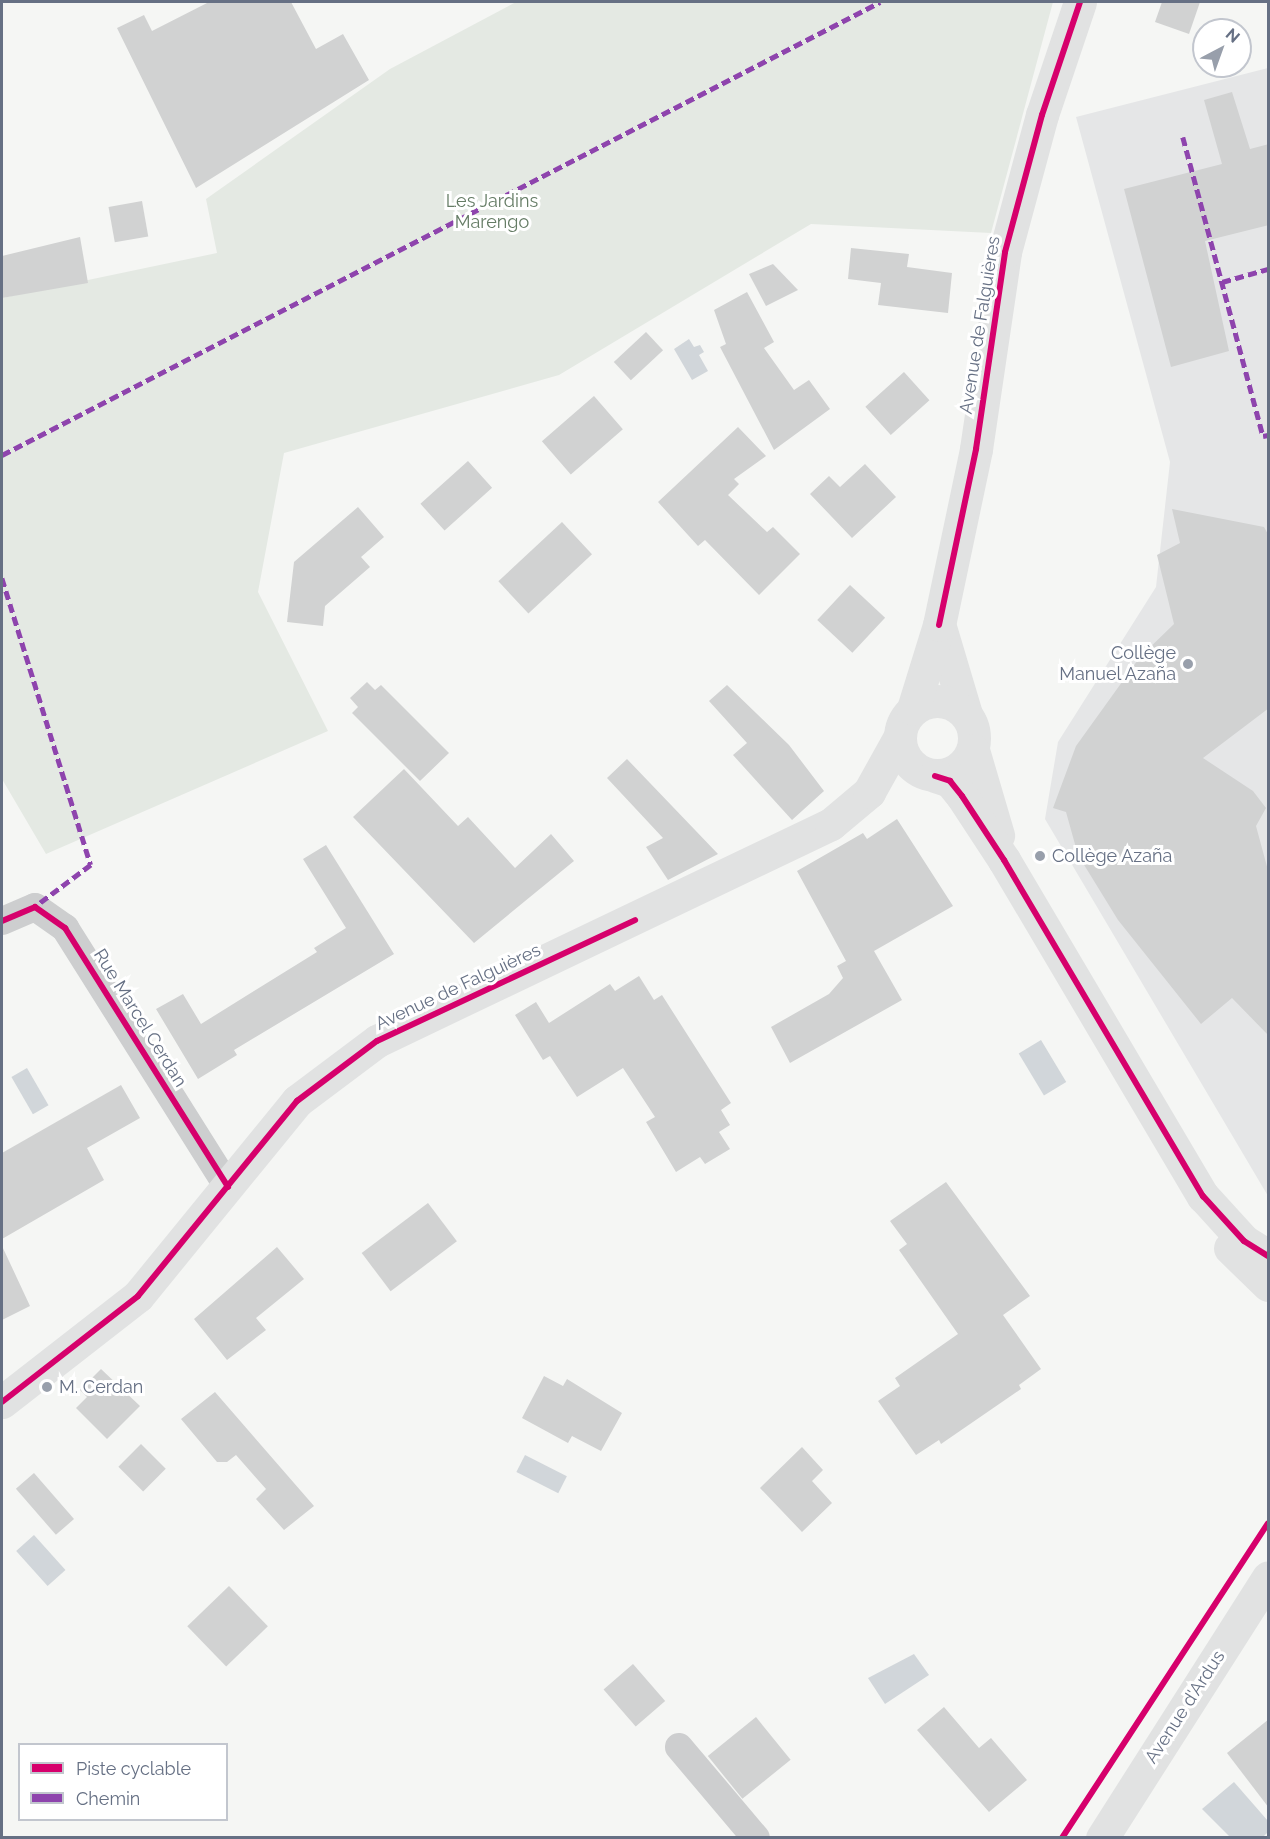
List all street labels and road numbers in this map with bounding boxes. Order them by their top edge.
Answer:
street label: Avenue de Falguières [955,235,1005,415]
street label: Avenue de Falguières [372,939,544,1035]
street label: Rue Marcel Cerdan [89,945,191,1091]
street label: Avenue d'Ardus [1141,1647,1229,1767]

